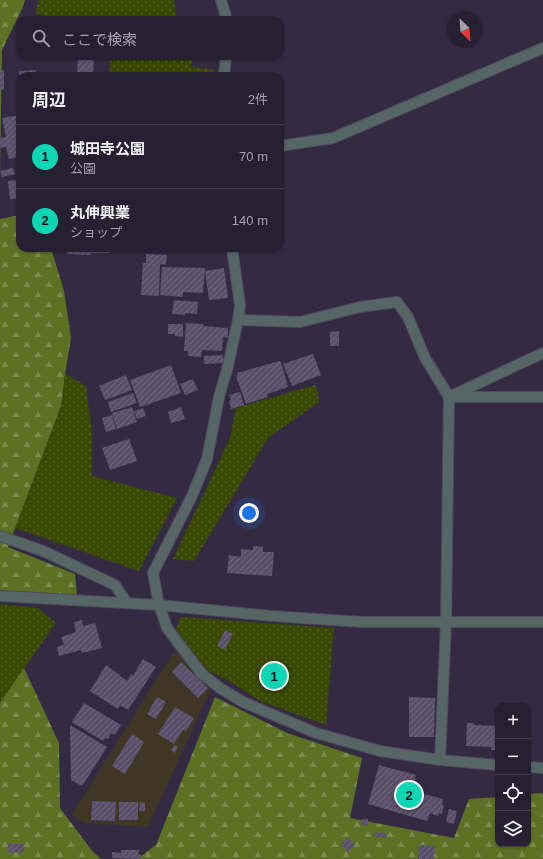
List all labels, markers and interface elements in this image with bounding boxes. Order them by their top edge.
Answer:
north arrow [447,12,483,48]
search box [16,16,284,60]
icon: search [30,27,52,49]
text: ここで検索 [62,31,137,48]
text: 周辺 [32,91,66,110]
text: 2件 [248,92,268,107]
text: 城田寺公園 [70,140,145,157]
text: 1 [41,149,49,164]
text: 70 m [239,149,268,164]
text: 公園 [70,161,96,176]
text: 丸伸興業 [70,204,130,221]
text: 2 [41,213,49,228]
text: 140 m [232,213,268,228]
text: ショップ [70,225,122,240]
your location [239,503,259,523]
pin: 1 [261,661,287,691]
map controls [495,703,531,847]
button: + [495,703,531,739]
button: − [495,739,531,775]
button: locate [495,775,531,811]
pin: 2 [396,780,422,810]
button: layers [495,811,531,847]

